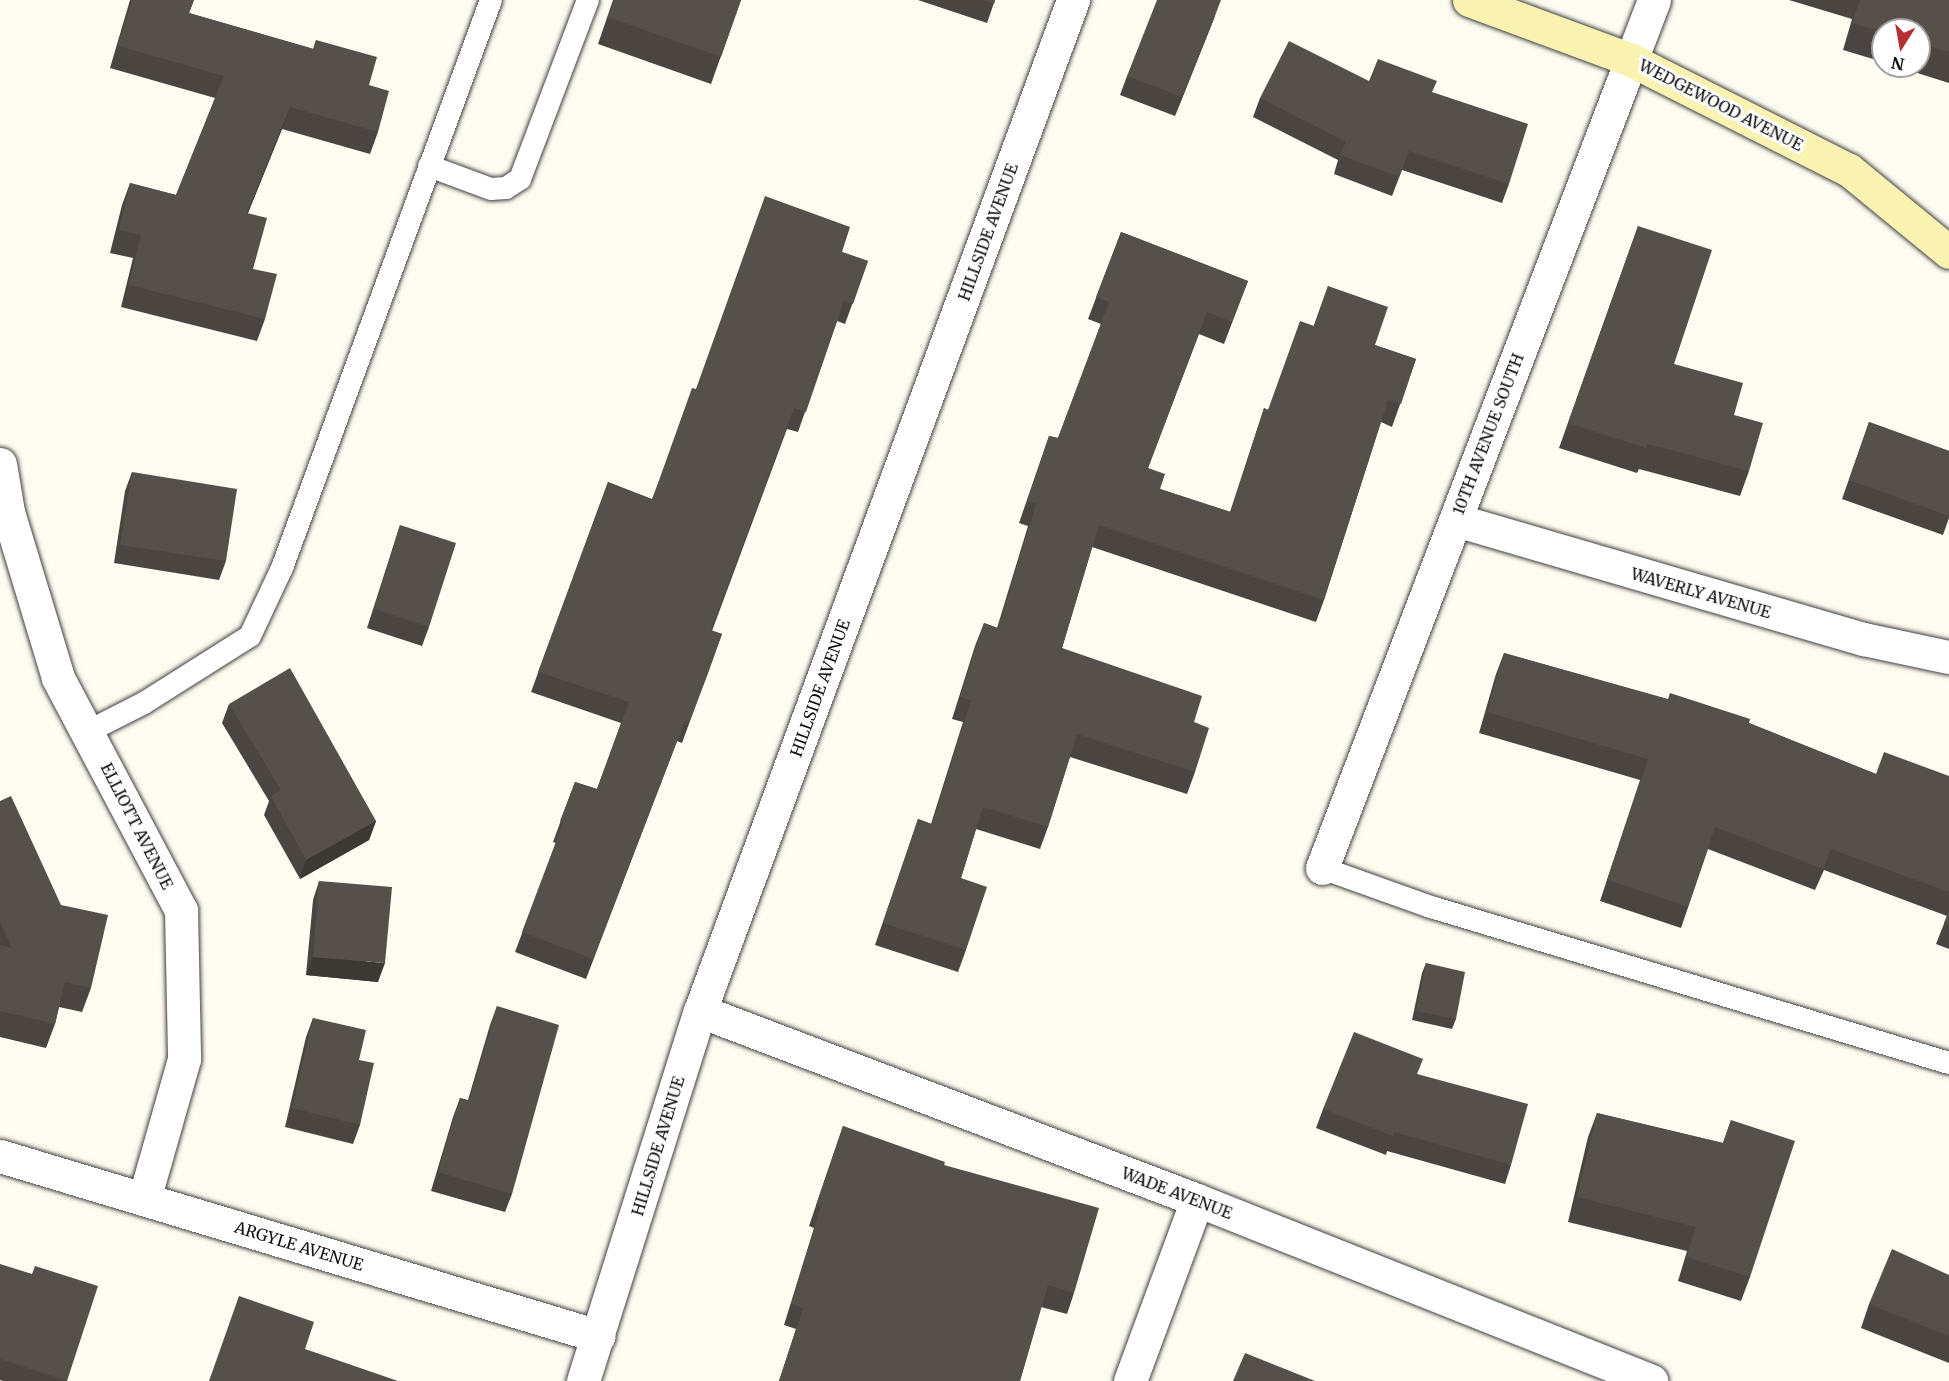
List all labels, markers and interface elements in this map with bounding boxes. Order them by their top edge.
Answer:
north arrow [1871,18,1931,78]
text: N [1890,53,1906,75]
street label: WEDGEWOOD AVENUE [1636,55,1806,155]
street label: HILLSIDE AVENUE [954,161,1022,303]
street label: 10TH AVENUE SOUTH [1448,351,1528,517]
street label: WAVERLY AVENUE [1629,564,1773,622]
street label: HILLSIDE AVENUE [786,617,854,759]
street label: ELLIOTT AVENUE [97,760,177,892]
street label: HILLSIDE AVENUE [628,1074,688,1218]
street label: WADE AVENUE [1119,1163,1235,1223]
street label: ARGYLE AVENUE [232,1217,366,1275]

